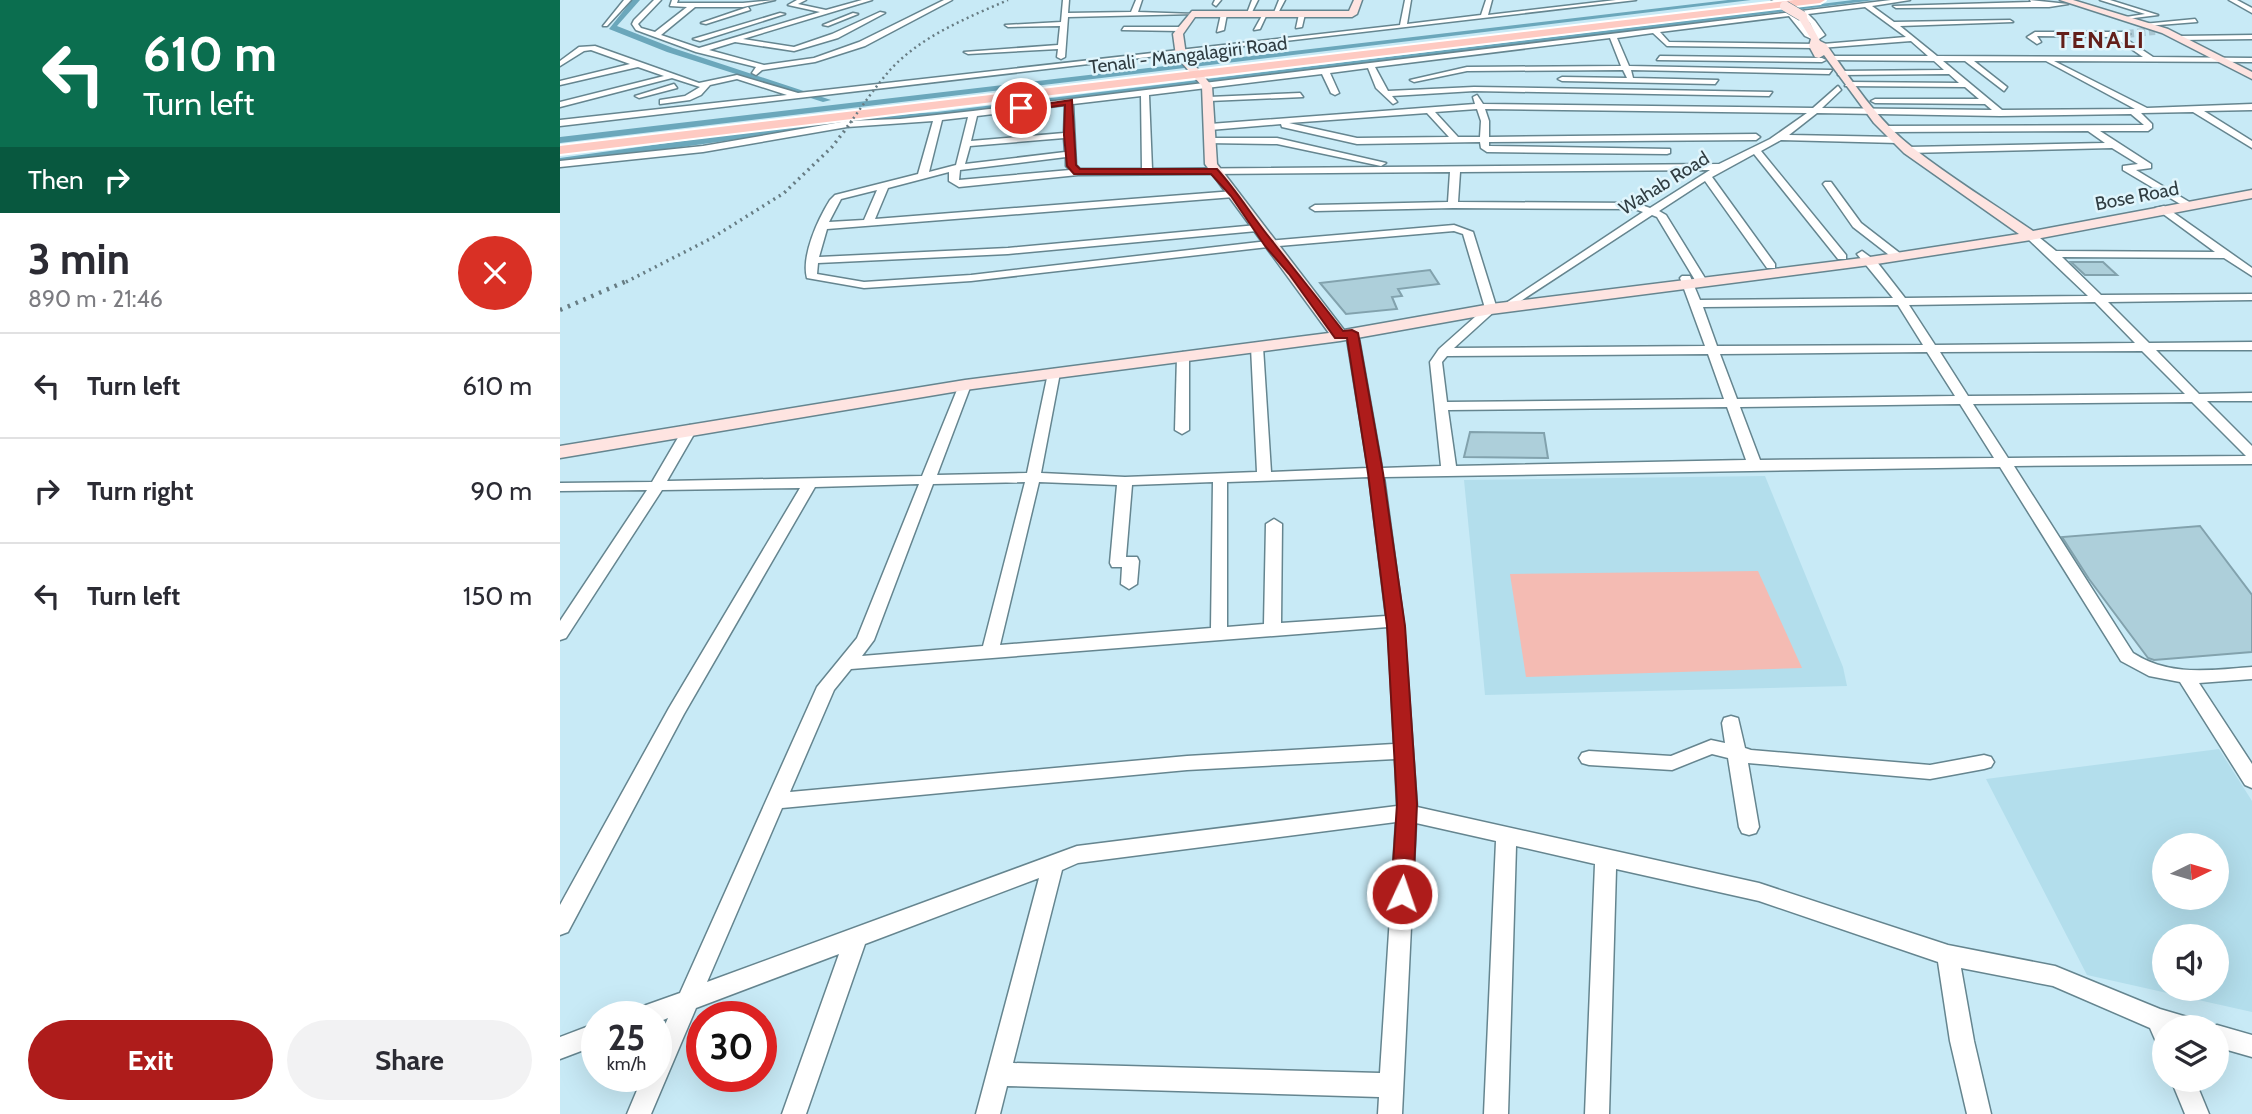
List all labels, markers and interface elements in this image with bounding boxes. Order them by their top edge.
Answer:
text: 610 m [143,24,277,83]
district label: TENALI [2056,25,2146,54]
icon: left [28,28,119,119]
street label: Tenali - Mangalagiri Road [1087,31,1289,79]
pin [991,78,1051,138]
text: Turn left [143,84,254,123]
icon: arrive [1002,89,1040,127]
street label: Wahab Road [1615,146,1713,220]
icon: right [98,161,136,199]
text: Then [28,164,84,196]
street label: Bose Road [2093,177,2181,215]
text: 3 min [28,233,130,285]
button: close [458,236,532,310]
text: 890 m · 21:46 [28,285,163,313]
icon: left [28,367,66,405]
text: Turn left [87,370,180,402]
text: 610 m [462,370,532,402]
icon: right [28,472,66,510]
text: Turn right [87,475,193,507]
text: 90 m [470,475,532,507]
icon: left [28,577,66,615]
text: Turn left [87,580,180,612]
text: 150 m [463,580,532,612]
north arrow [2152,833,2230,910]
map controls [2152,833,2229,1092]
position arrow [1365,857,1439,931]
button: sound [2152,924,2229,1001]
speed limit sign: 30 [686,1001,777,1092]
button: layers [2152,1015,2229,1092]
text: 25 [608,1016,645,1059]
button: Exit [28,1020,273,1100]
button: Share [287,1020,532,1100]
text: km/h [607,1053,646,1075]

